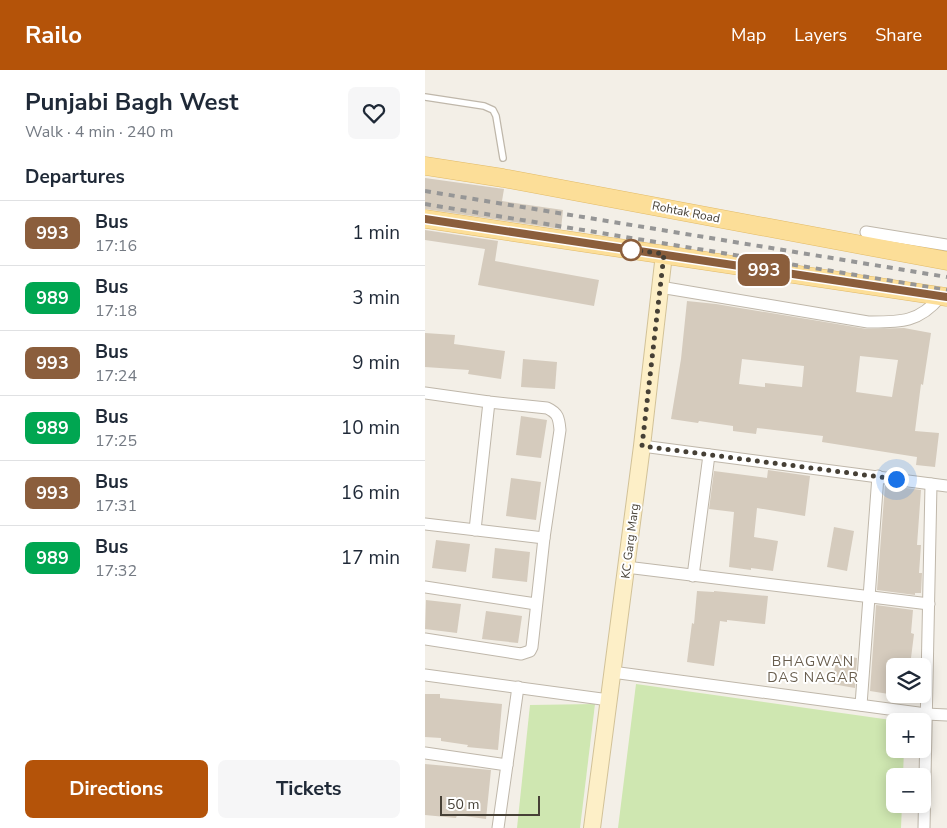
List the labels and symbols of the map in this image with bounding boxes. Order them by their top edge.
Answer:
street label: Rohtak Road [651,198,721,226]
unlabelled marker [620,239,642,261]
line badge: 993 [735,254,793,286]
your location [884,467,909,492]
street label: KC Garg Marg [617,503,643,579]
district label: BHAGWAN DAS NAGAR [767,652,859,687]
scale bar [440,793,540,816]

